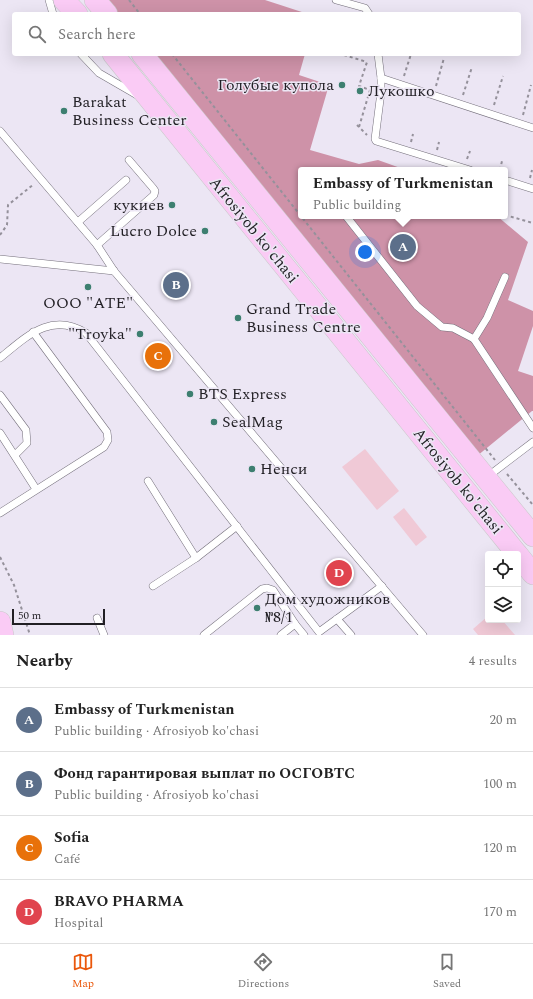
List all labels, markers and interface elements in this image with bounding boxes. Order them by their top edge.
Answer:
search box [12,12,521,56]
icon: search [26,23,48,45]
text: Search here [58,23,136,46]
place label: Голубые купола [217,73,334,97]
place label: Лукошко [368,79,435,103]
marker: Голубые купола [337,80,347,90]
marker: Лукошко [355,86,365,96]
place label: Barakat Business Center [72,90,187,132]
marker: Barakat Business Center [59,106,69,116]
popup [298,167,508,219]
street label: Afrosiyob ko'chasi [203,171,305,289]
text: Embassy of Turkmenistan [313,172,493,195]
place label: кукиев [113,193,164,217]
text: Public building [313,195,401,215]
marker: кукиев [167,200,177,210]
place label: Lucro Dolce [110,219,197,243]
marker: Lucro Dolce [200,226,210,236]
pin: A [390,232,416,262]
your location [355,242,375,262]
pin: B [163,270,189,300]
marker: OOO "ATE" [83,282,93,292]
place label: OOO "ATE" [43,291,133,315]
place label: Grand Trade Business Centre [246,297,361,339]
marker: Grand Trade Business Centre [233,313,243,323]
place label: "Troyka" [68,322,132,346]
marker: "Troyka" [135,329,145,339]
pin: C [145,341,171,371]
place label: BTS Express [198,382,287,406]
marker: BTS Express [185,389,195,399]
place label: SealMag [222,410,283,434]
marker: SealMag [209,417,219,427]
street label: Afrosiyob ko'chasi [407,422,509,540]
place label: Ненси [260,457,307,481]
marker: Ненси [247,464,257,474]
map controls [485,551,521,623]
button: locate [485,551,521,587]
pin: D [326,558,352,588]
place label: Дом художников №8/1 [265,587,390,629]
button: layers [485,587,521,623]
marker: Дом художников №8/1 [252,603,262,613]
scale bar [12,607,105,626]
text: 50 m [18,607,41,624]
text: Nearby [16,648,72,674]
text: 4 results [469,651,517,671]
text: Embassy of Turkmenistan [54,698,235,721]
text: A [24,710,34,730]
text: 20 m [490,710,517,730]
text: Public building · Afrosiyob ko'chasi [54,721,259,741]
text: Фонд гарантировая выплат по ОСГОВТС [54,762,355,785]
text: B [24,774,34,794]
text: 100 m [483,774,517,794]
text: Public building · Afrosiyob ko'chasi [54,785,259,805]
text: Sofia [54,826,89,849]
text: C [24,838,34,858]
text: 120 m [483,838,517,858]
text: Café [54,849,80,869]
text: BRAVO PHARMA [54,890,184,913]
text: D [24,902,34,922]
text: 170 m [483,902,517,922]
text: Hospital [54,913,103,933]
tab: Map [72,951,94,992]
tab: Directions [238,951,289,992]
tab: Saved [433,951,461,992]

